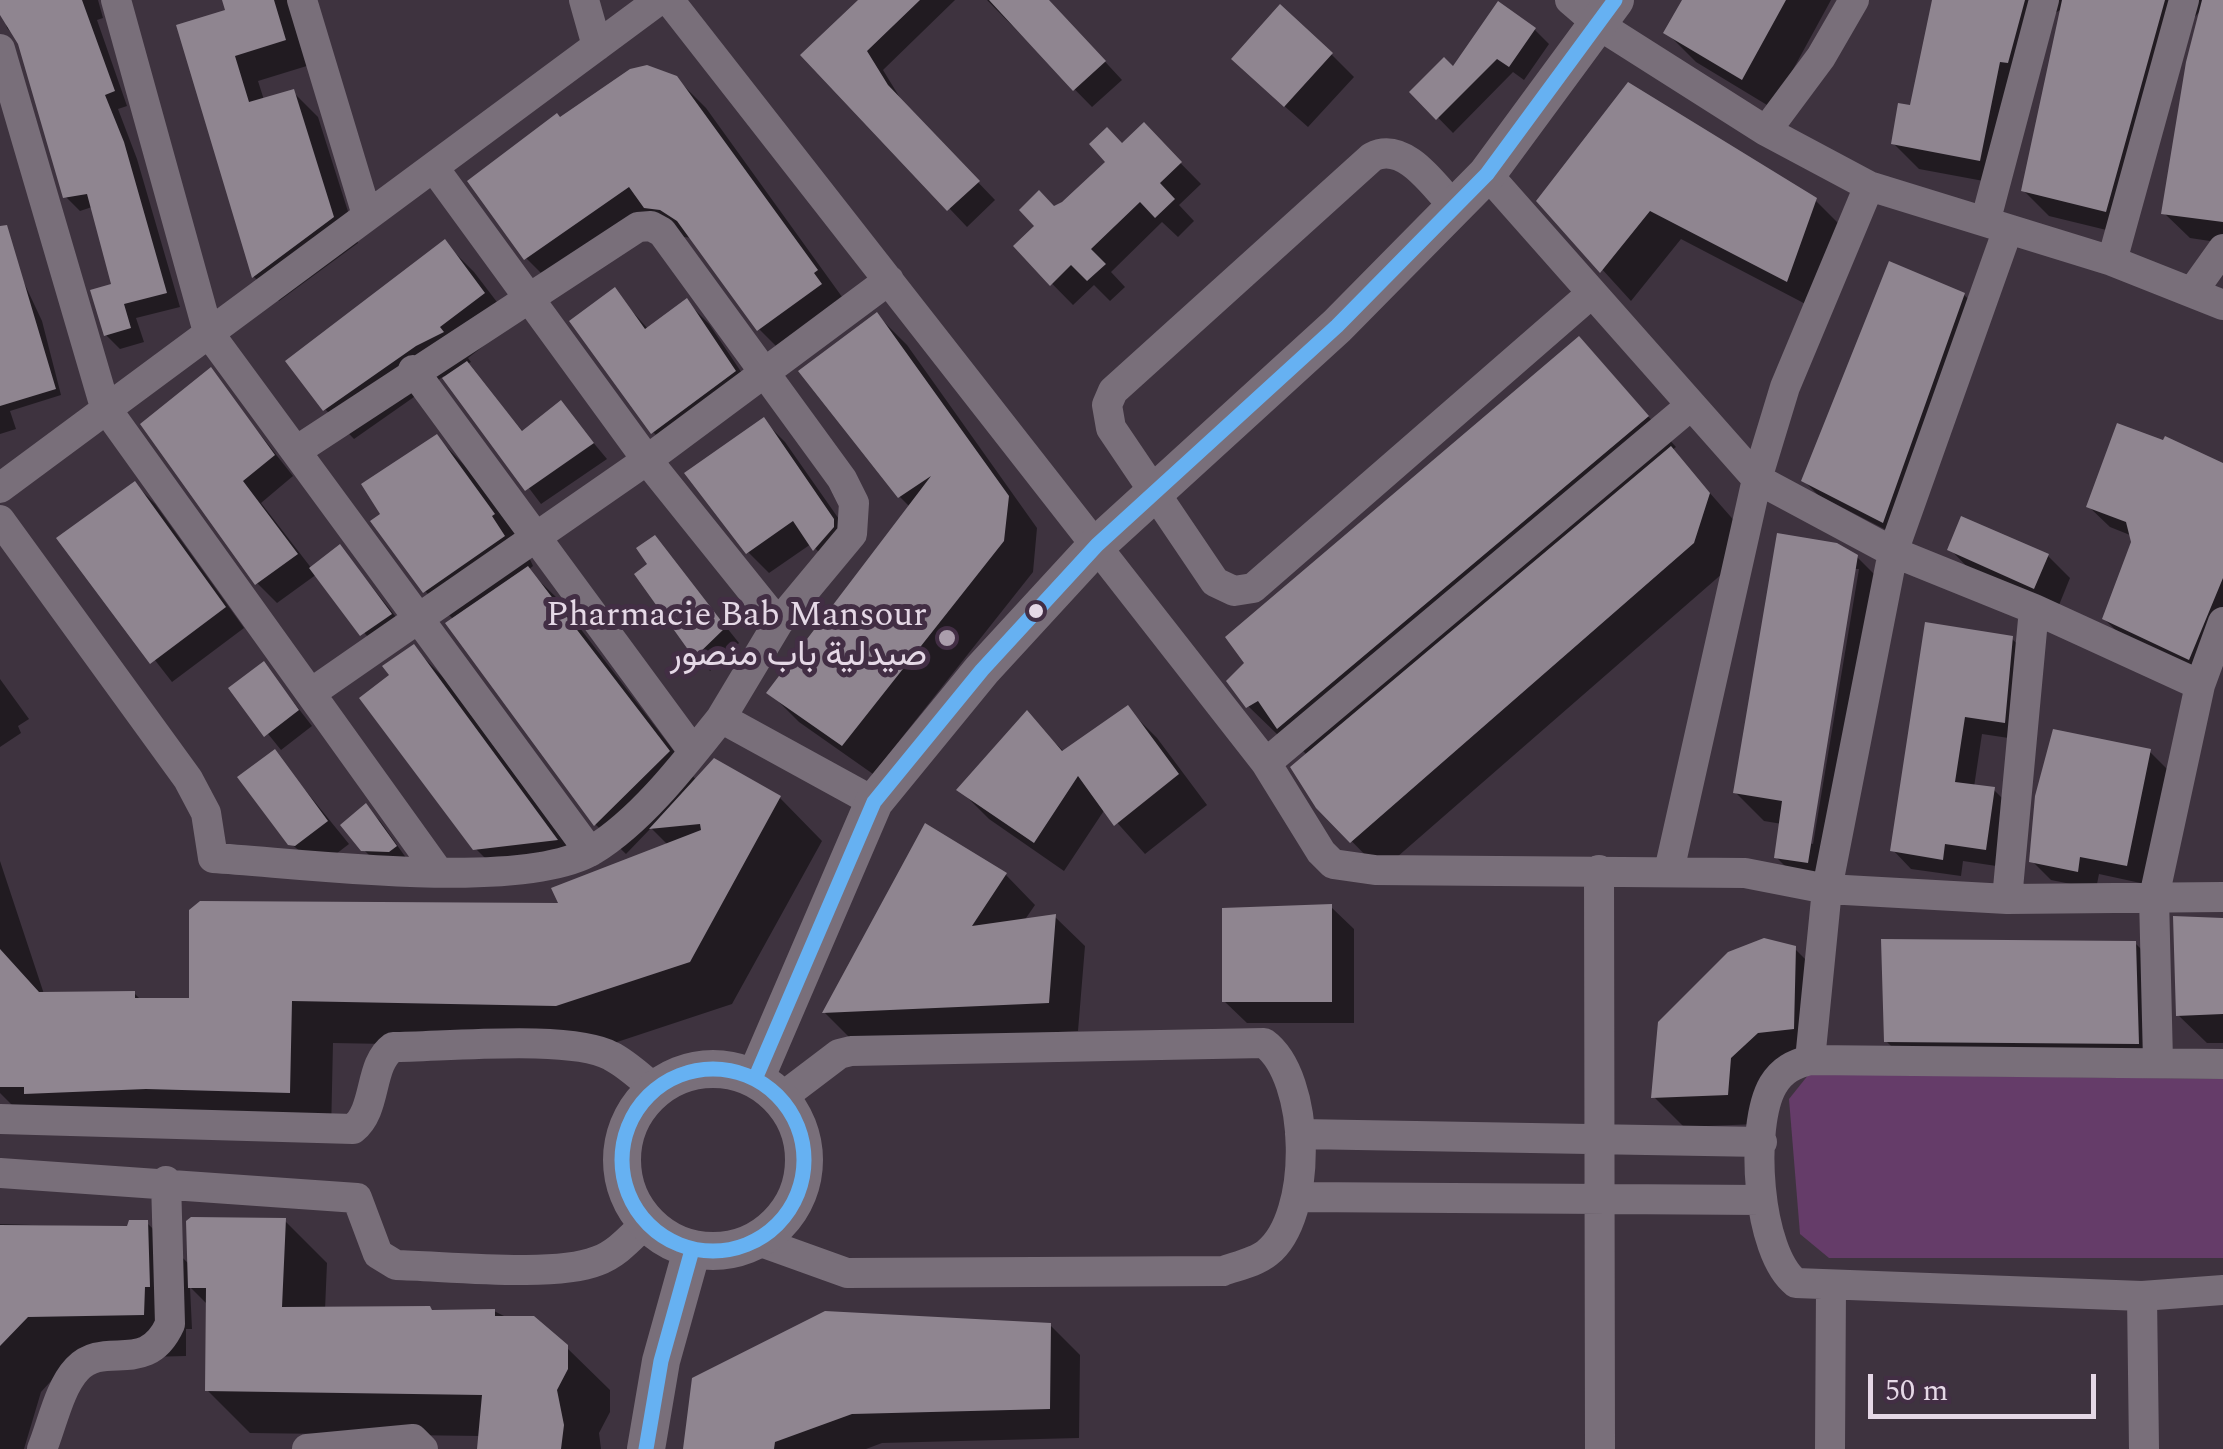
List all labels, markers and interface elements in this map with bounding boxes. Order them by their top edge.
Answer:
place label: Pharmacie Bab Mansour صيدلية باب منصور [546,597,927,679]
unlabelled marker [1026,601,1046,621]
marker: Pharmacie Bab Mansour صيدلية باب منصور [936,627,958,649]
scale bar [1873,1354,2100,1416]
text: 50 m [1885,1368,1948,1414]

